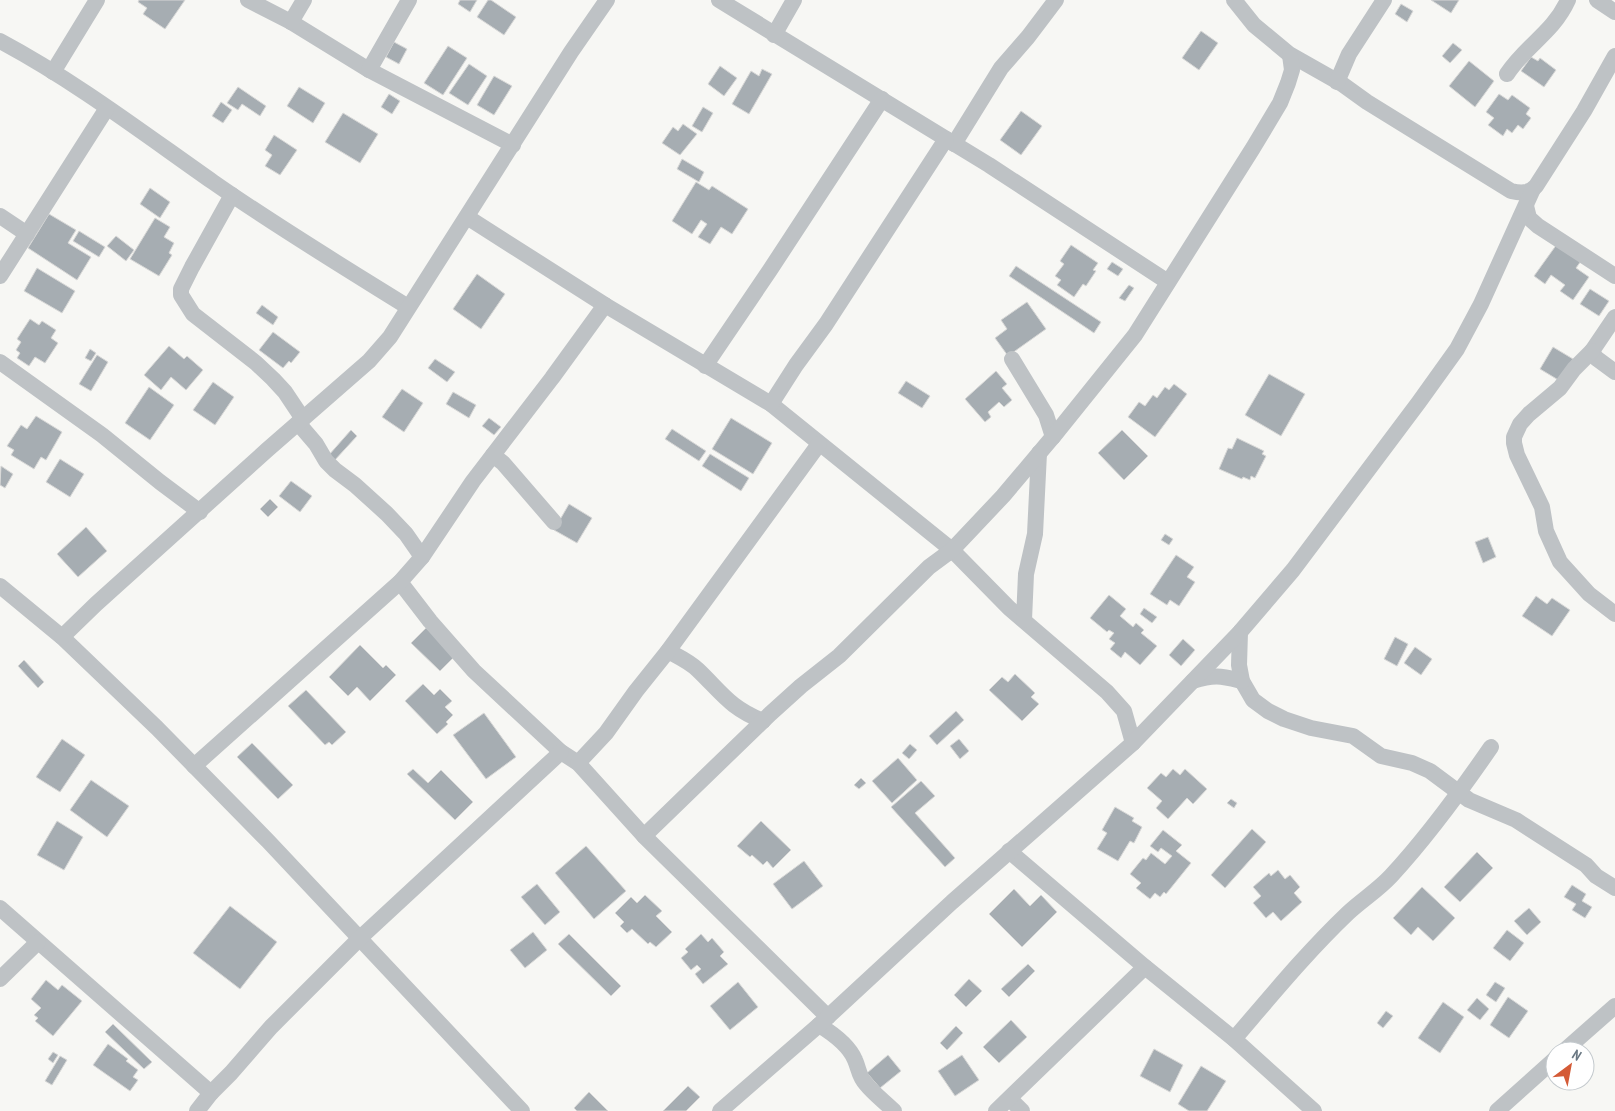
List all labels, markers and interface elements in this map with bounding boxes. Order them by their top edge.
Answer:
north arrow [1545,1041,1595,1091]
text: N [1569,1045,1585,1065]

